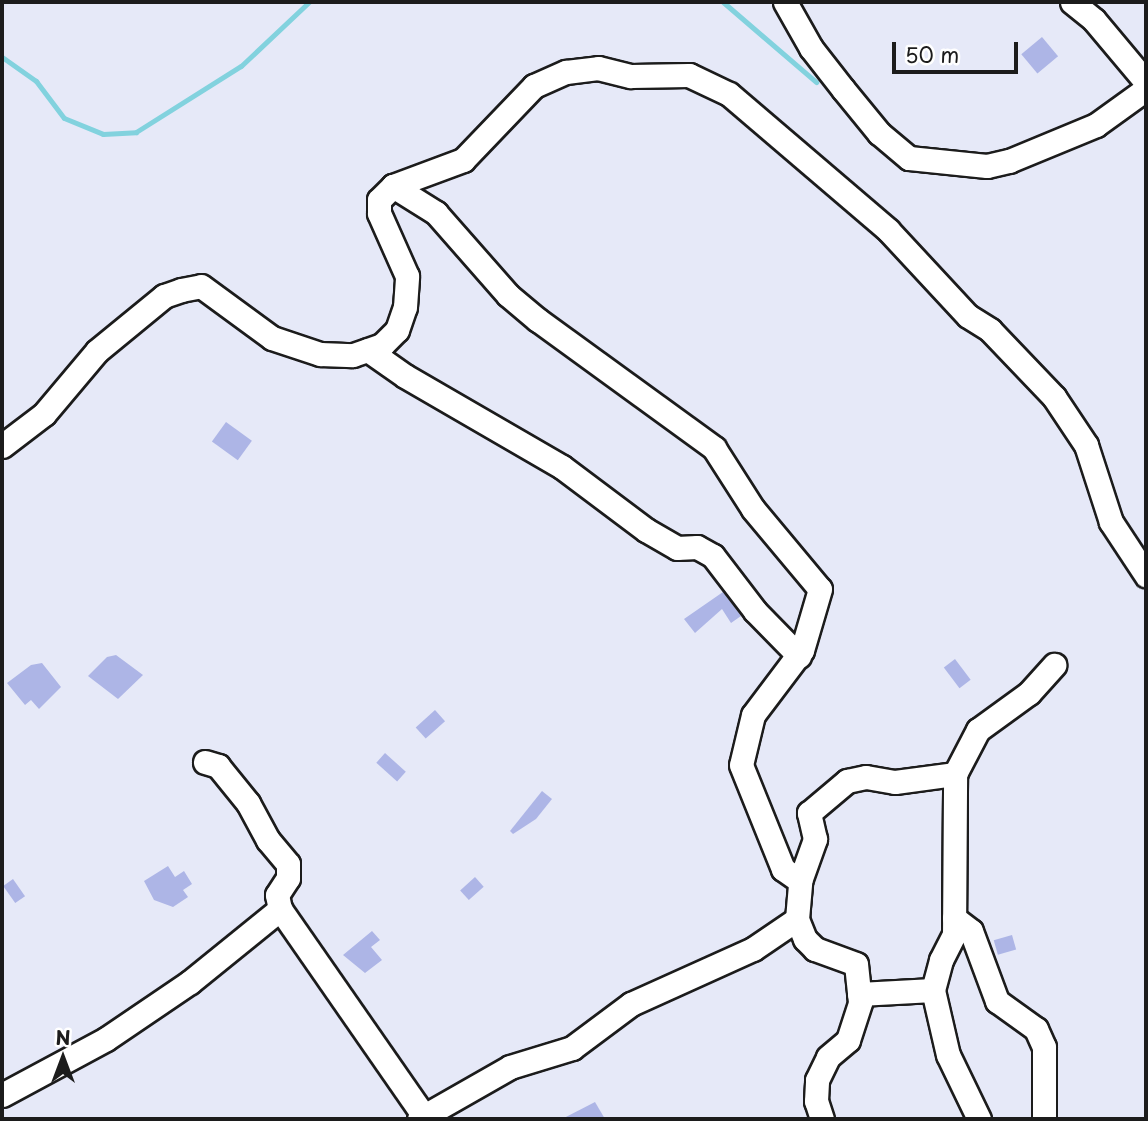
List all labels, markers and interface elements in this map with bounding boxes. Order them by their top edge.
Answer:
scale bar [896,28,1022,72]
text: 50 m [905,38,959,70]
north arrow [28,1023,98,1093]
text: N [55,1023,71,1051]

